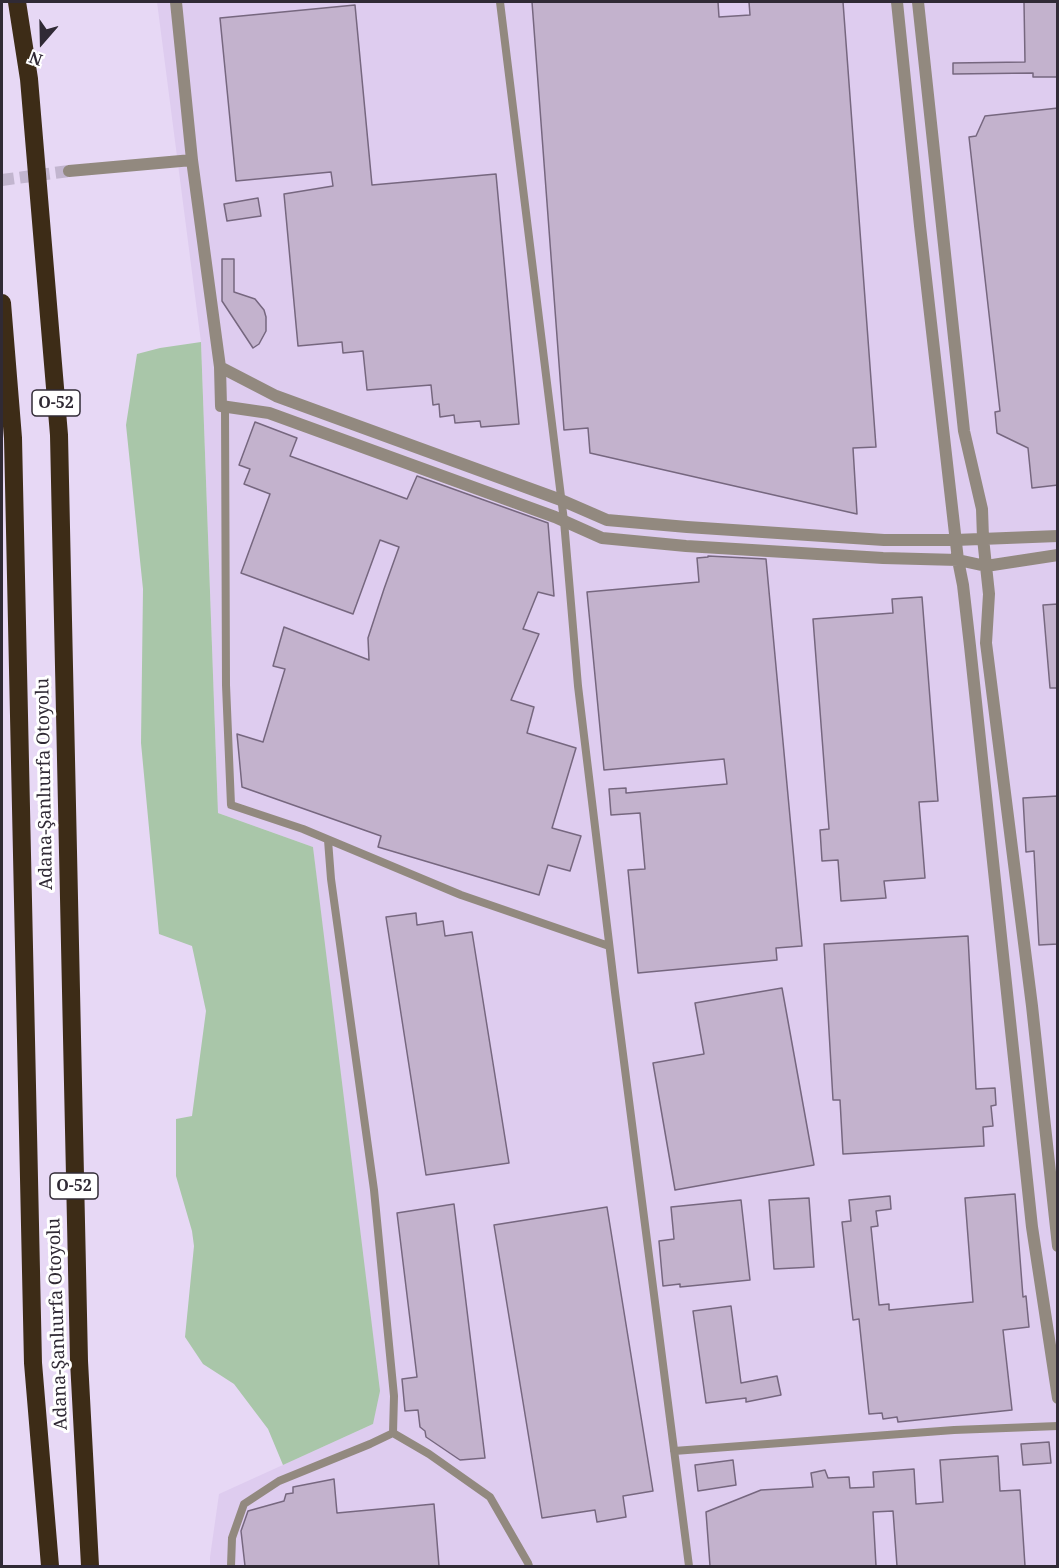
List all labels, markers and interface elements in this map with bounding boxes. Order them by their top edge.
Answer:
north arrow [12,12,72,72]
text: N [26,46,46,71]
road number: O-52 [32,390,80,416]
street label: Adana-Şanlıurfa Otoyolu [32,678,58,890]
road number: O-52 [50,1173,98,1199]
street label: Adana-Şanlıurfa Otoyolu [44,1218,72,1430]

